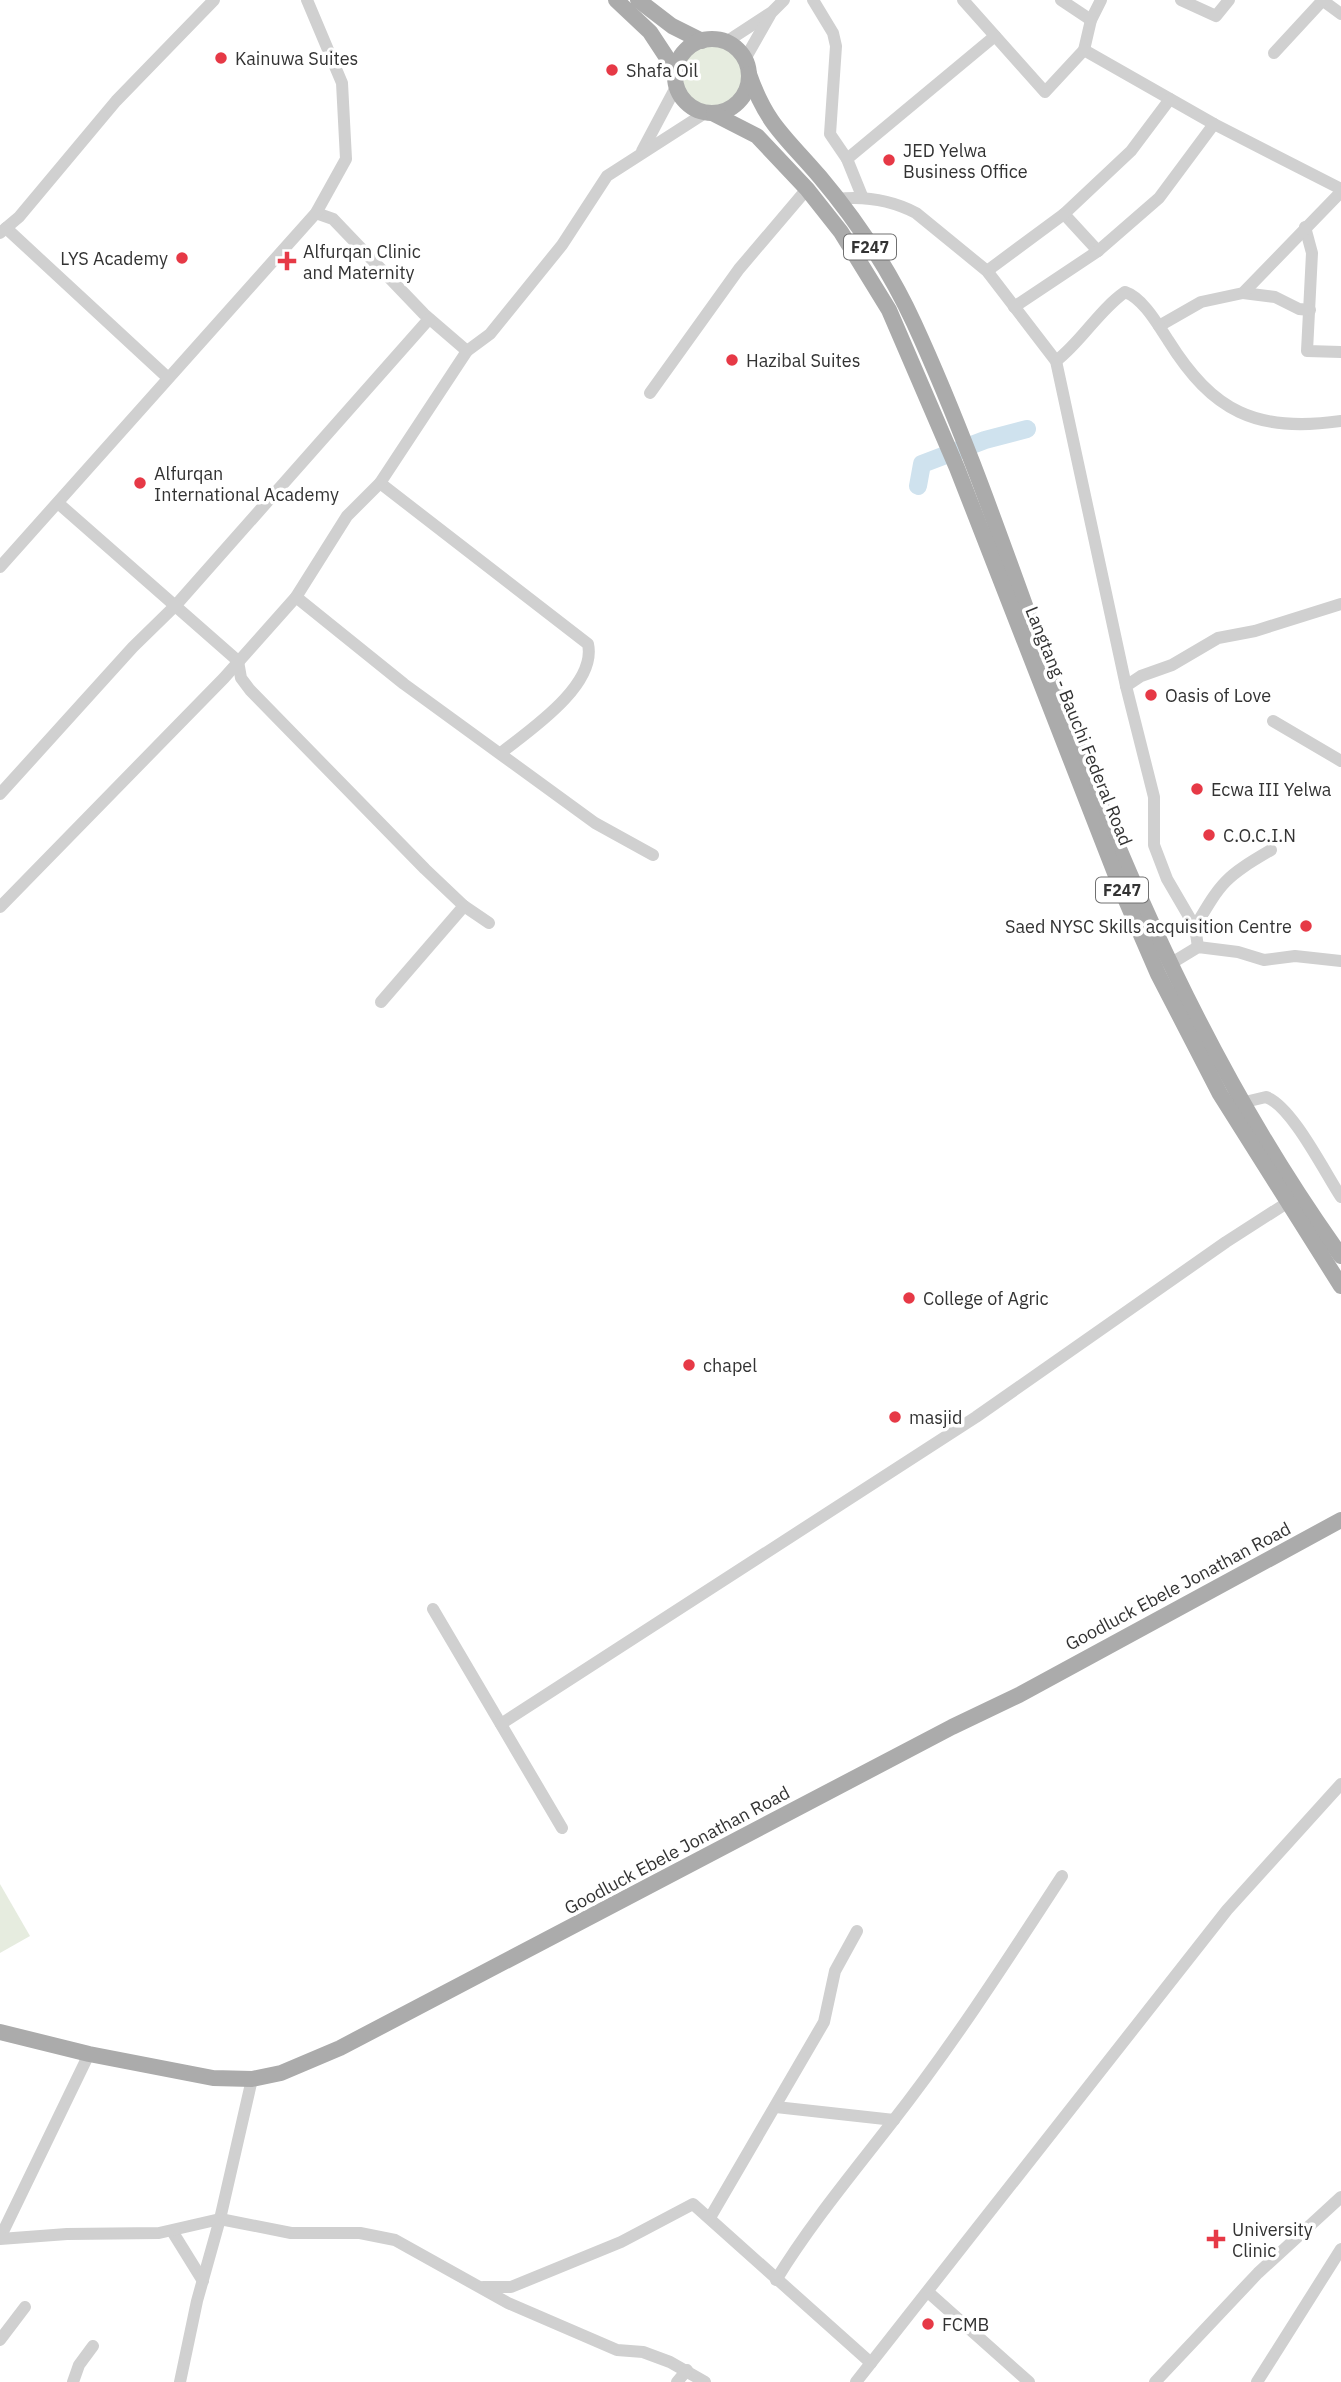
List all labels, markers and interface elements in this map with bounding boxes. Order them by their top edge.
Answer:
place label: Kainuwa Suites [235,47,358,70]
marker: Kainuwa Suites [213,50,229,66]
place label: Shafa Oil [626,59,698,82]
marker: Shafa Oil [604,62,620,78]
place label: JED Yelwa Business Office [903,139,1028,183]
marker: JED Yelwa Business Office [881,152,897,168]
road number: F247 [844,234,896,260]
place label: Alfurqan Clinic and Maternity [303,240,421,284]
place label: LYS Academy [60,247,168,270]
marker: LYS Academy [174,250,190,266]
marker: Alfurqan Clinic and Maternity [277,251,297,271]
place label: Hazibal Suites [746,349,860,372]
marker: Hazibal Suites [724,352,740,368]
place label: Alfurqan International Academy [154,462,339,506]
marker: Alfurqan International Academy [132,475,148,491]
street label: Langtang - Bauchi Federal Road [1020,603,1138,849]
place label: Oasis of Love [1165,684,1271,707]
marker: Oasis of Love [1143,687,1159,703]
place label: Ecwa III Yelwa [1211,778,1332,801]
marker: Ecwa III Yelwa [1189,781,1205,797]
place label: C.O.C.I.N [1223,824,1296,847]
marker: C.O.C.I.N [1201,827,1217,843]
road number: F247 [1096,877,1148,902]
place label: Saed NYSC Skills acquisition Centre [1005,915,1292,938]
marker: Saed NYSC Skills acquisition Centre [1298,918,1314,934]
place label: College of Agric [923,1287,1049,1310]
marker: College of Agric [901,1290,917,1306]
place label: chapel [703,1354,757,1377]
marker: chapel [681,1357,697,1373]
place label: masjid [909,1406,963,1429]
marker: masjid [887,1409,903,1425]
street label: Goodluck Ebele Jonathan Road [1061,1517,1295,1655]
street label: Goodluck Ebele Jonathan Road [560,1781,794,1919]
place label: University Clinic [1232,2218,1313,2262]
marker: University Clinic [1206,2229,1226,2249]
place label: FCMB [942,2313,989,2336]
marker: FCMB [920,2316,936,2332]

